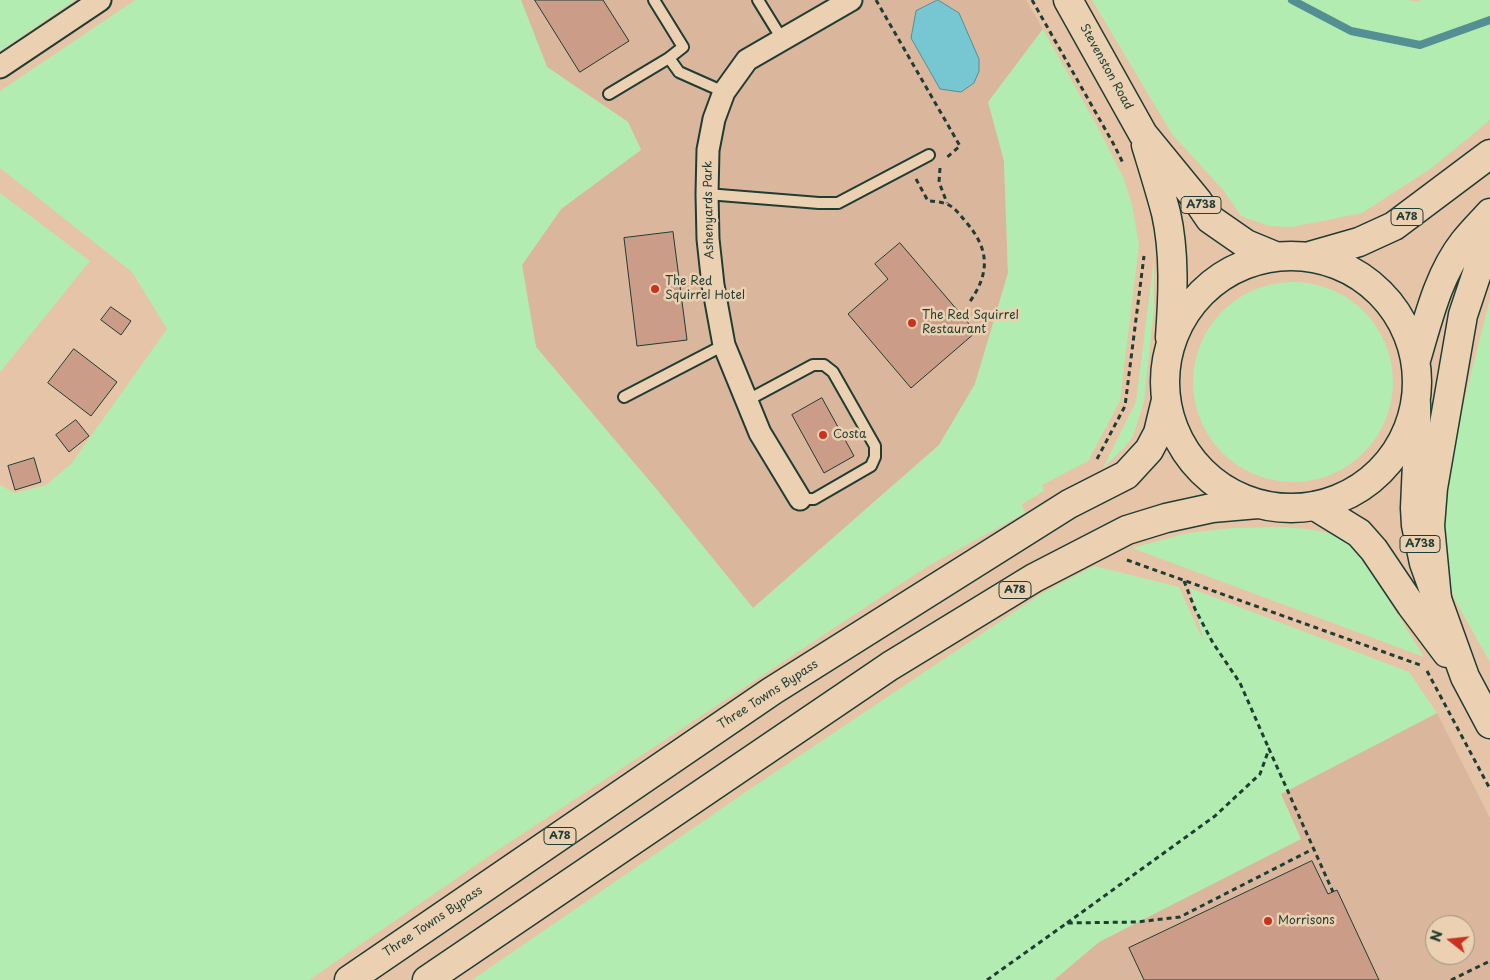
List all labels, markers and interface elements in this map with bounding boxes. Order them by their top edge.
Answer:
street label: Stevenston Road [1077,22,1135,112]
street label: Ashenyards Park [701,161,717,259]
road number: A738 [1181,196,1221,214]
road number: A78 [1391,208,1423,226]
place label: The Red Squirrel Hotel [665,275,745,303]
marker: The Red Squirrel Hotel [649,283,661,295]
place label: The Red Squirrel Restaurant [922,309,1019,337]
marker: The Red Squirrel Restaurant [906,317,918,329]
place label: Costa [833,428,866,442]
marker: Costa [817,429,829,441]
road number: A738 [1400,536,1440,552]
road number: A78 [999,582,1031,598]
street label: Three Towns Bypass [715,657,821,733]
road number: A78 [544,828,576,844]
street label: Three Towns Bypass [381,883,485,961]
place label: Morrisons [1278,914,1335,928]
marker: Morrisons [1262,915,1274,927]
north arrow [1425,915,1475,965]
text: N [1424,928,1448,944]

